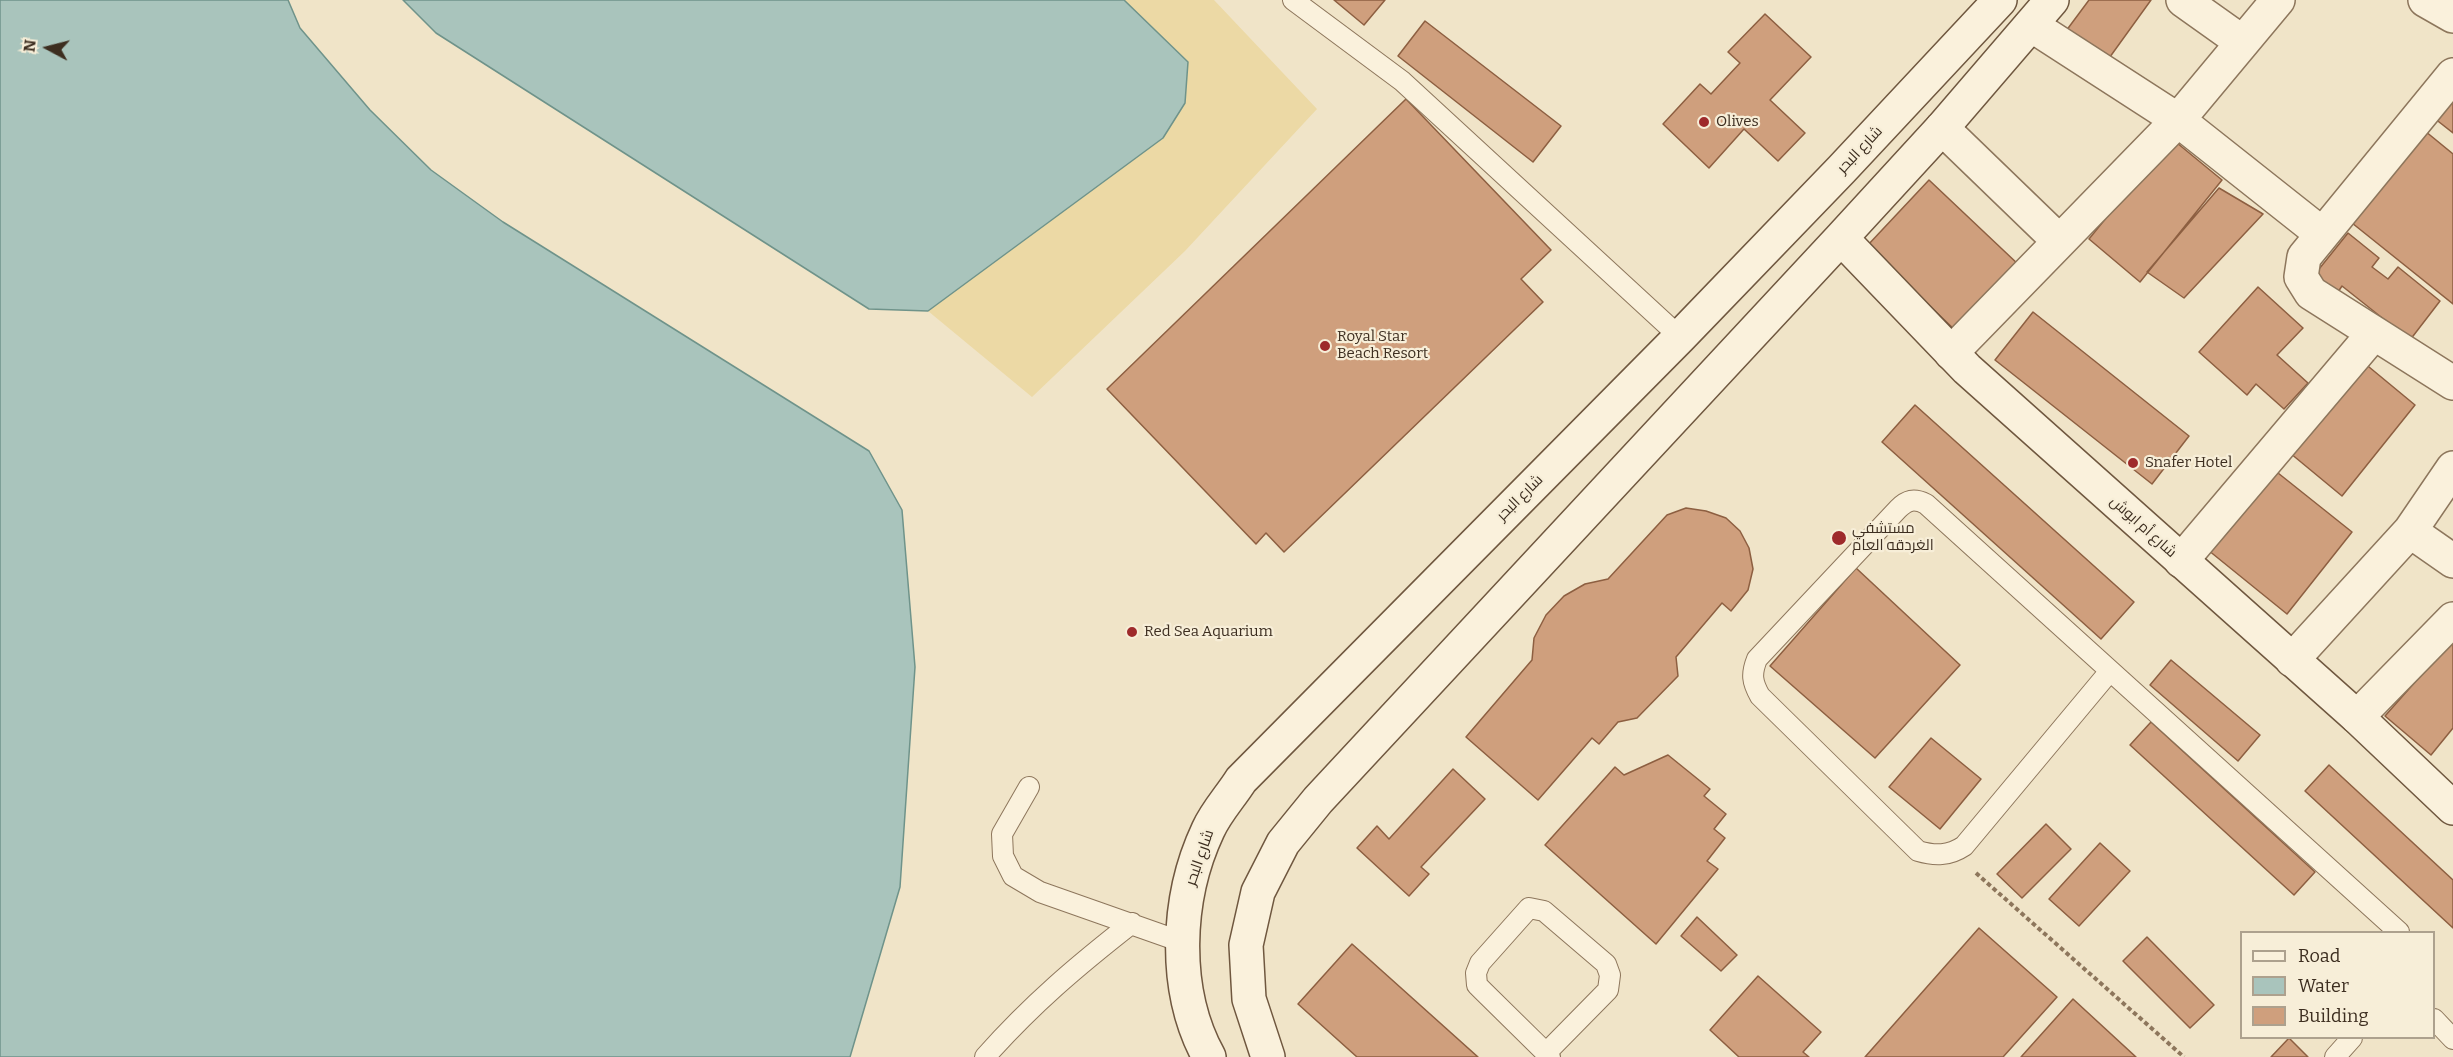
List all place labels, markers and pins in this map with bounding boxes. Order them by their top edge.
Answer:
place label: Olives [1716,113,1759,131]
marker: Olives [1697,115,1711,129]
place label: Royal Star Beach Resort [1337,328,1428,363]
marker: Royal Star Beach Resort [1318,339,1332,353]
place label: Snafer Hotel [2145,454,2232,472]
marker: Snafer Hotel [2126,456,2140,470]
place label: مستشفي الغردقه العام [1852,520,1934,555]
marker: مستشفي الغردقه العام [1830,529,1848,547]
place label: Red Sea Aquarium [1144,623,1273,641]
marker: Red Sea Aquarium [1125,625,1139,639]

